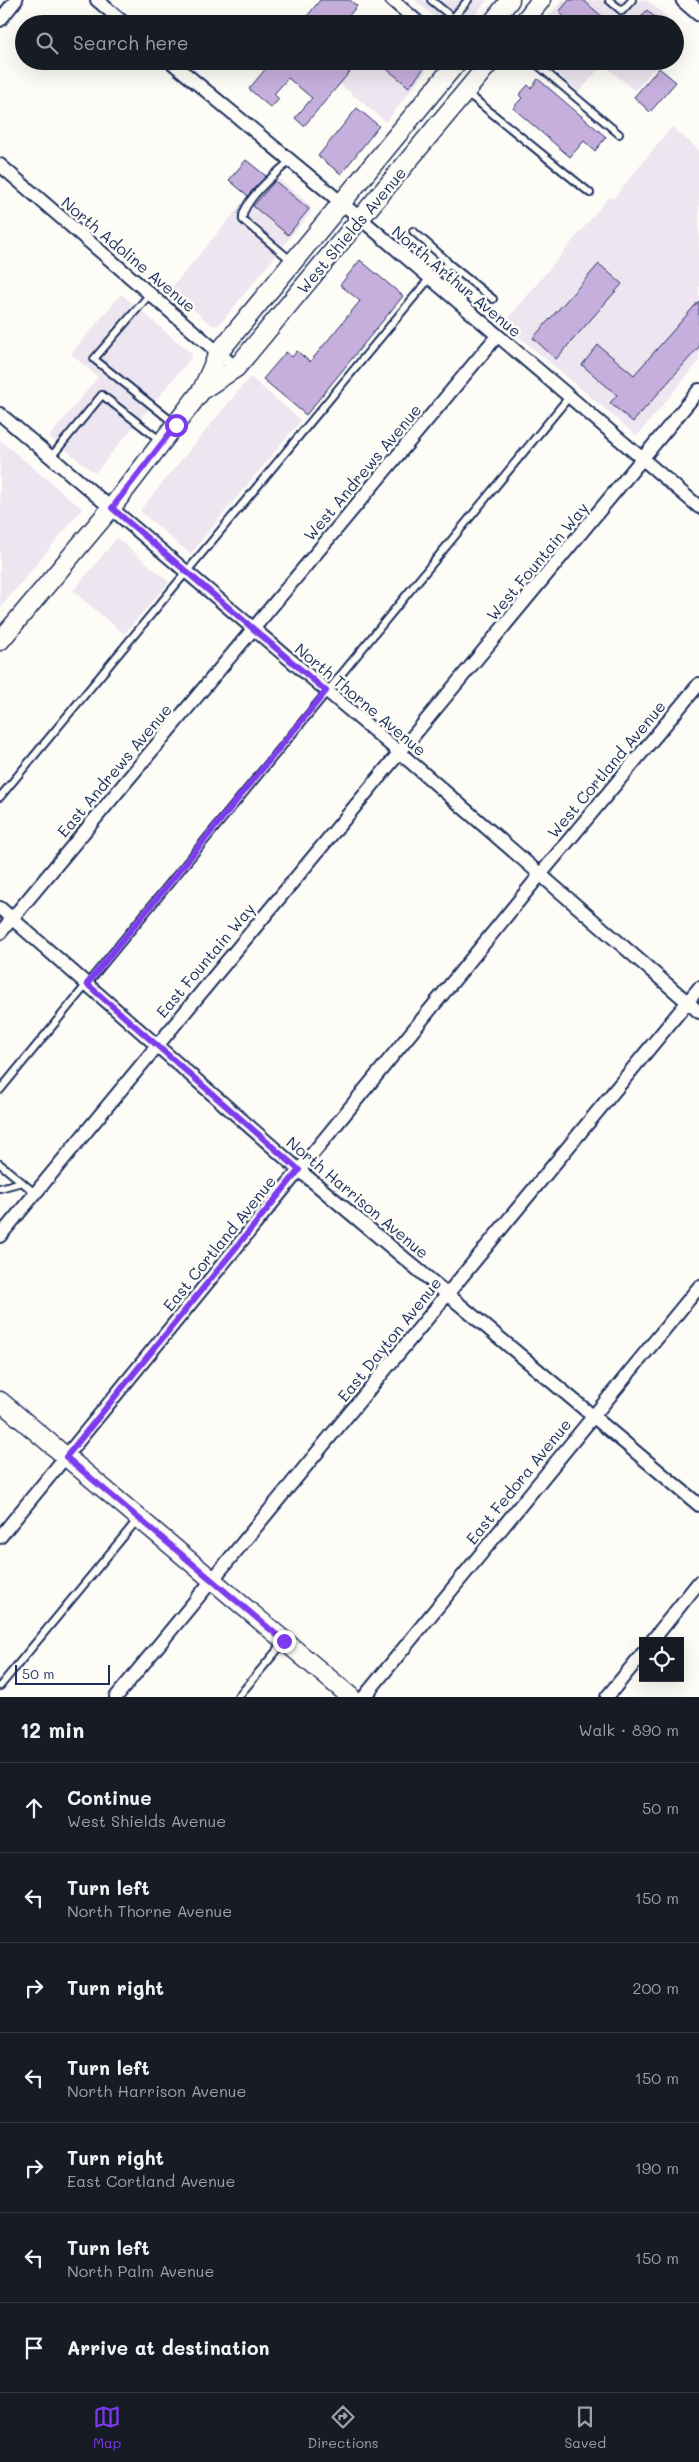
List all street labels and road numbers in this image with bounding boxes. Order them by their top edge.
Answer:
street label: West Shields Avenue [292,162,410,298]
street label: North Adoline Avenue [57,192,201,316]
street label: North Arthur Avenue [388,221,526,341]
street label: West Andrews Avenue [298,399,426,545]
street label: West Fountain Way [481,497,593,625]
street label: North Thorne Avenue [291,638,431,760]
street label: West Cortland Avenue [542,696,670,842]
street label: East Andrews Avenue [52,699,176,841]
street label: East Fountain Way [151,898,259,1022]
street label: North Harrison Avenue [283,1131,433,1263]
street label: East Cortland Avenue [158,1171,280,1315]
street label: East Dayton Avenue [332,1272,446,1406]
street label: East Fedora Avenue [461,1414,575,1548]

